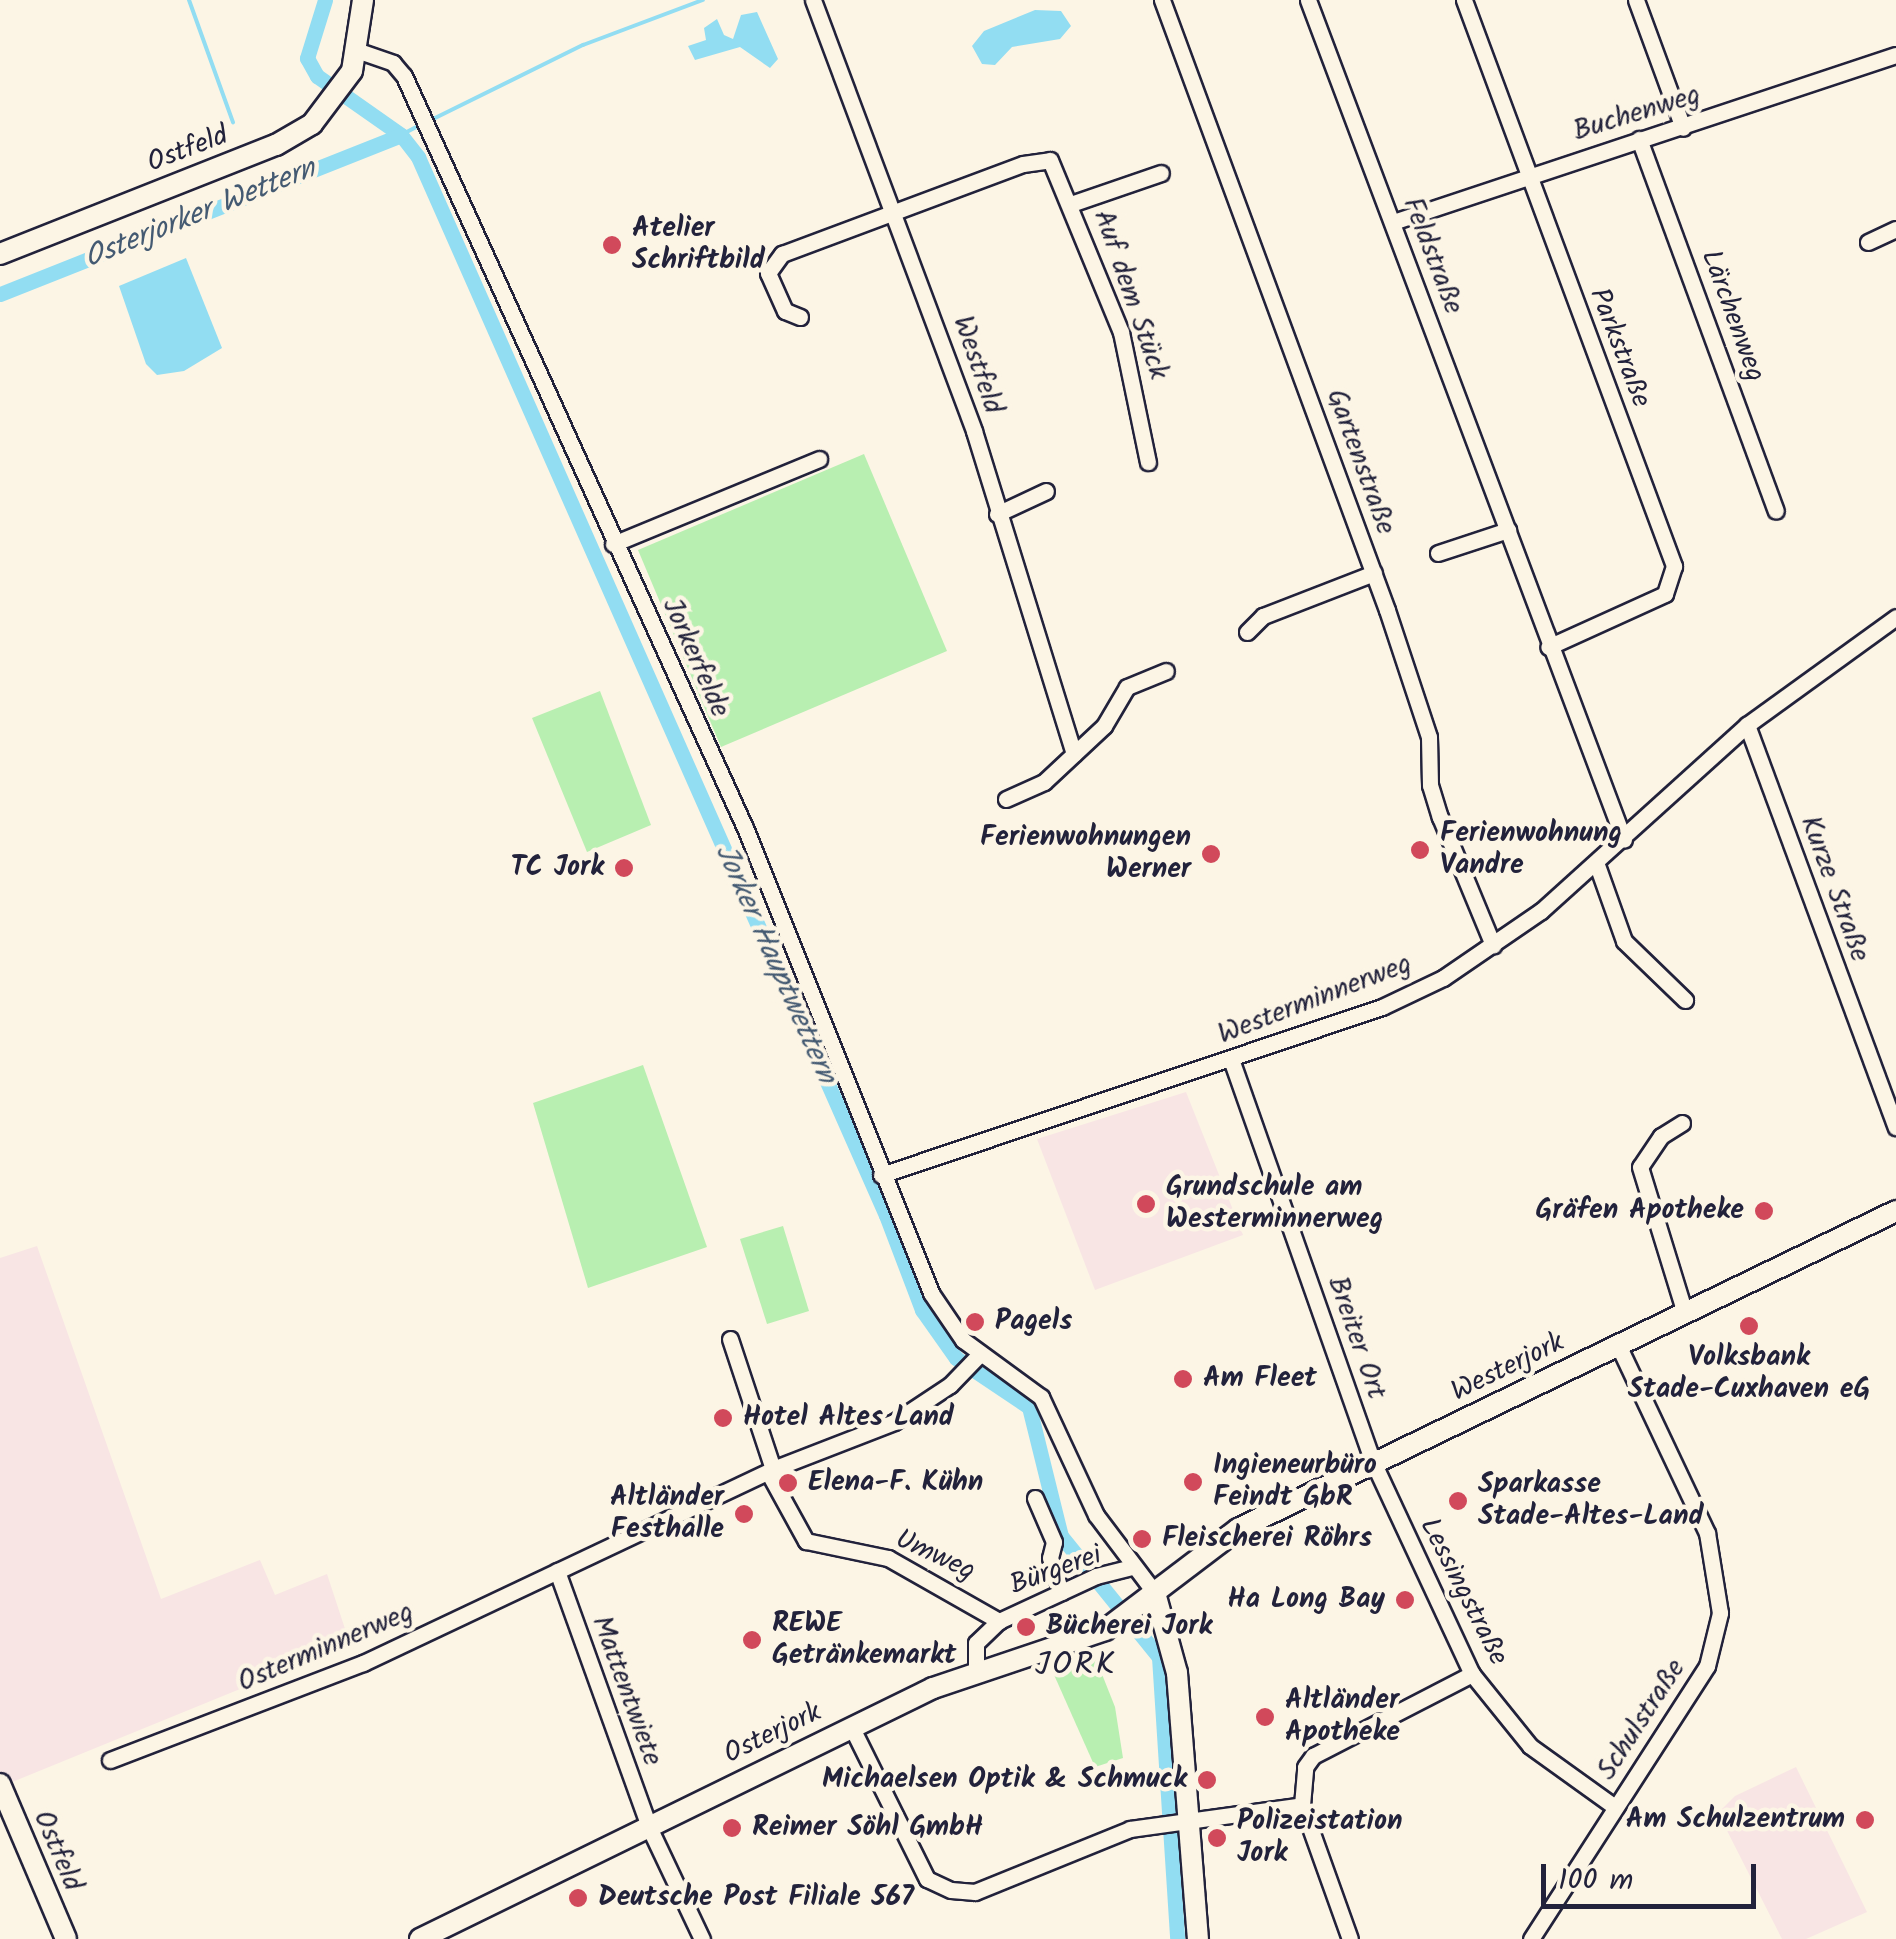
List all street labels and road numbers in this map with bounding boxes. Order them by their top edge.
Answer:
street label: Buchenweg [1569,79,1705,149]
street label: Ostfeld [143,119,233,181]
street label: Feldstraße [1394,193,1470,319]
street label: Auf dem Stück [1085,206,1175,384]
street label: Lärchenweg [1693,246,1771,386]
street label: Parkstraße [1581,284,1657,412]
street label: Westfeld [945,312,1009,418]
street label: Gartenstraße [1318,385,1402,539]
street label: Jorkerfelde [654,593,736,723]
street label: Kurze Straße [1792,812,1876,966]
street label: Westerminnerweg [1214,948,1416,1052]
street label: Breiter Ort [1319,1272,1393,1404]
street label: Westerjork [1446,1326,1570,1410]
street label: Lessingstraße [1412,1513,1514,1671]
street label: Umweg [890,1523,980,1589]
street label: Bürgerei [1006,1539,1106,1603]
street label: Osterminnerweg [233,1596,419,1700]
street label: Mattentwiete [583,1612,669,1770]
street label: Schulstraße [1591,1653,1693,1787]
street label: Osterjork [719,1696,827,1772]
street label: Ostfeld [25,1806,89,1896]

